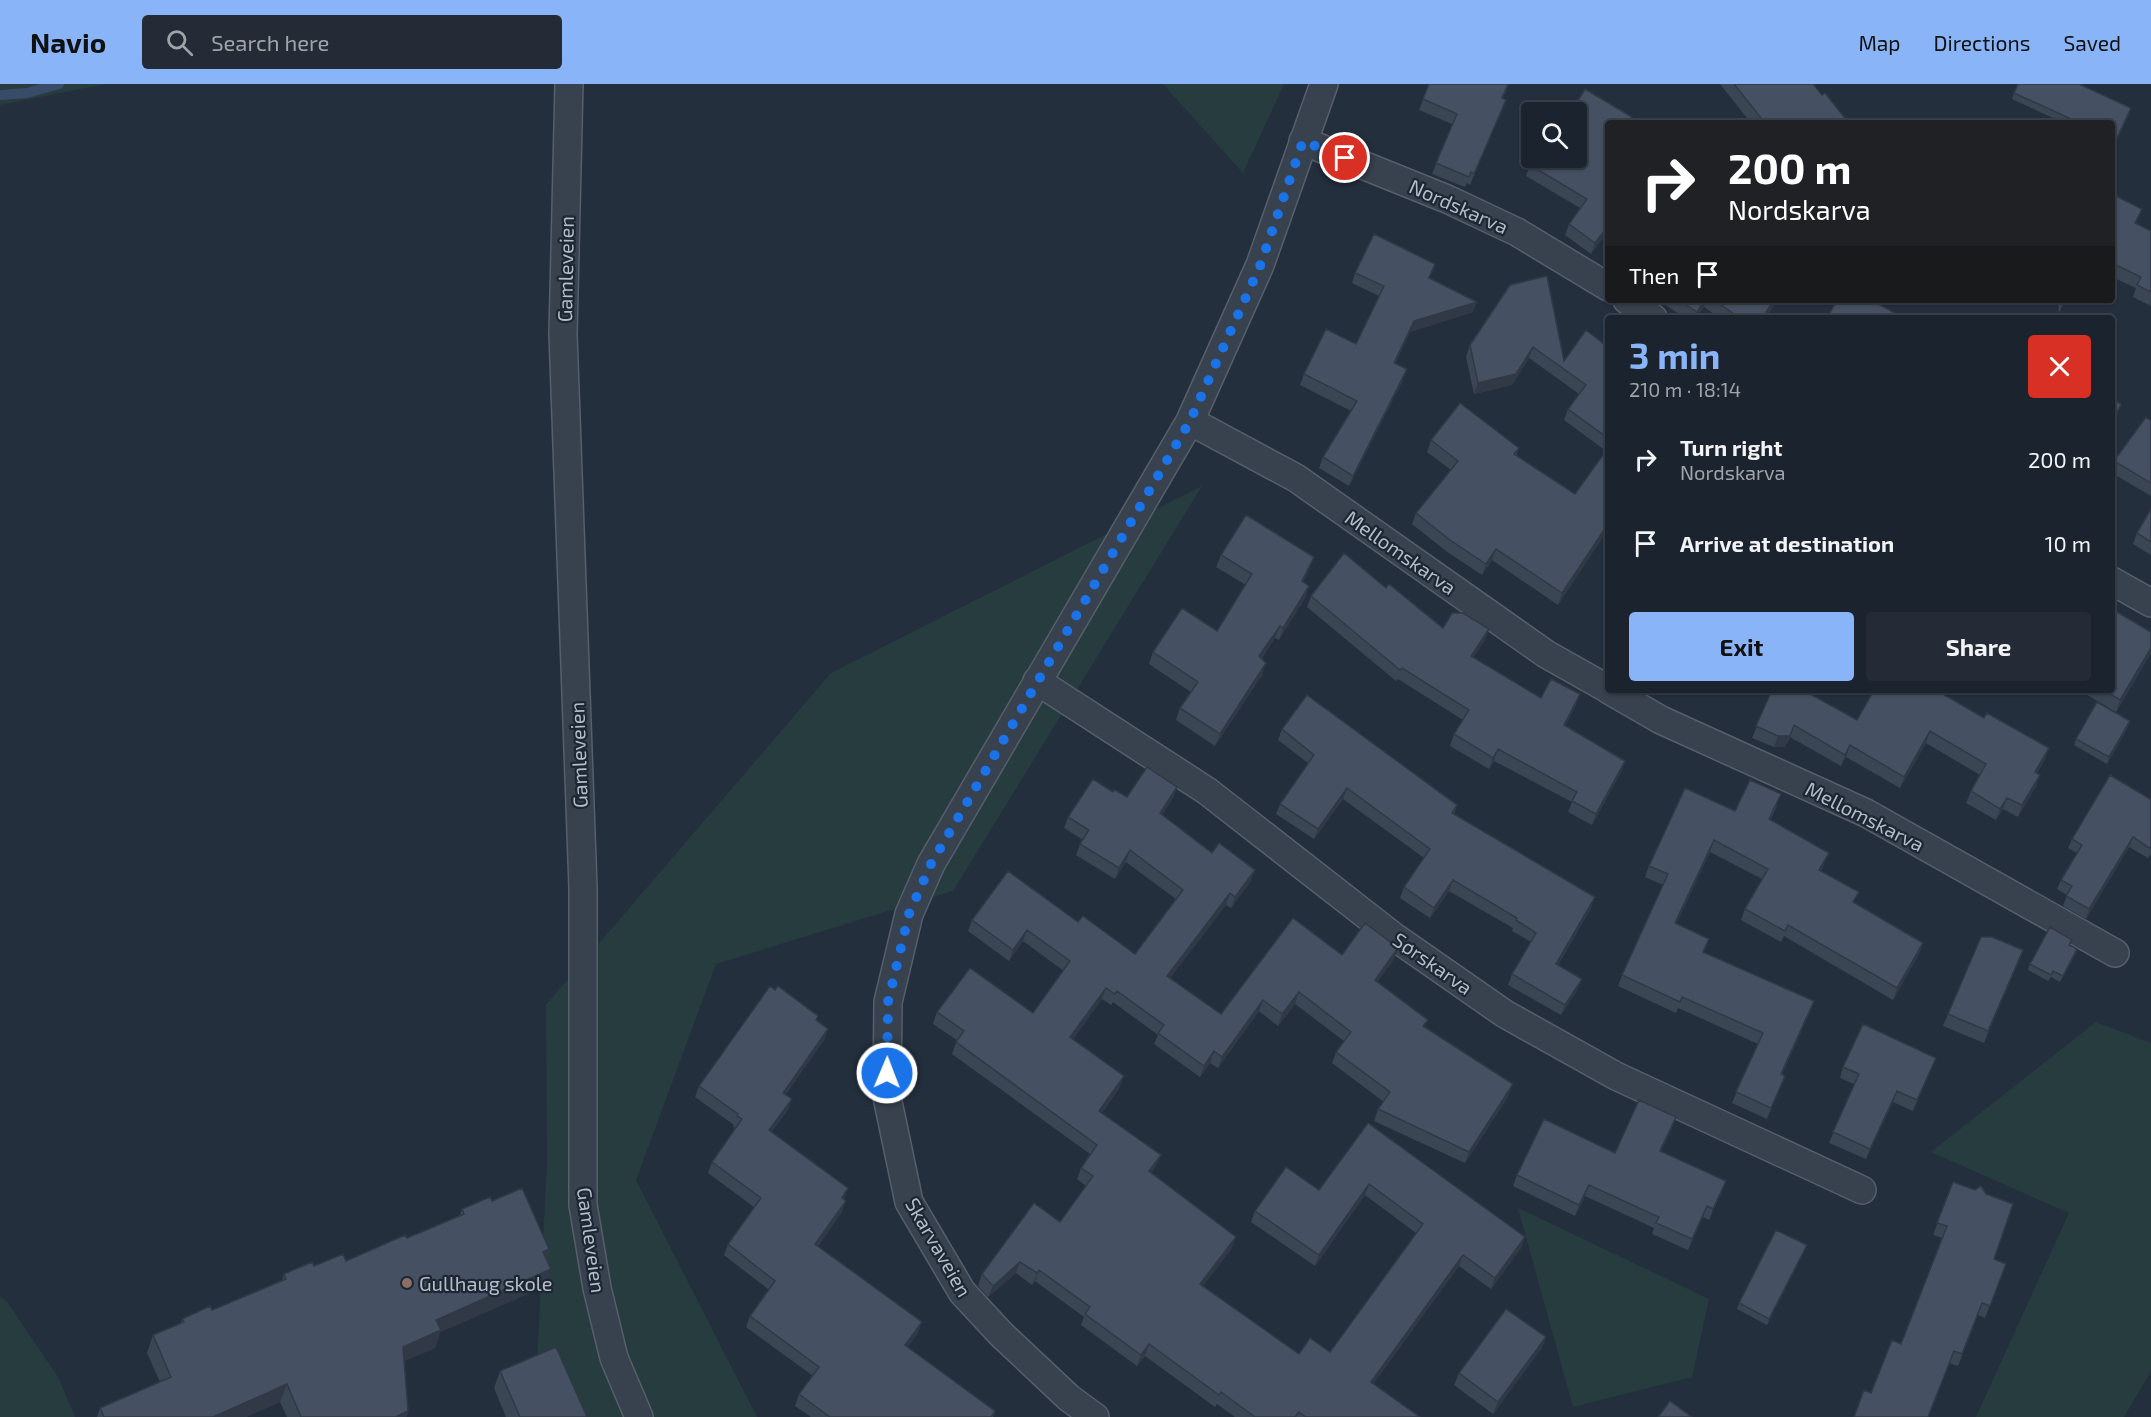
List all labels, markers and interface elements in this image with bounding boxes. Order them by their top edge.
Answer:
search box [142,15,562,69]
text: Navio [30,25,106,59]
icon: search [163,26,196,59]
text: Search here [211,29,329,55]
text: Map [1858,30,1901,55]
text: Directions [1934,30,2030,55]
text: Saved [2063,30,2121,55]
map controls [1521,102,1587,168]
button: search [1521,102,1587,168]
pin [1319,132,1370,183]
icon: arrive [1328,141,1361,174]
text: 200 m [1728,142,1851,192]
icon: right [1629,144,1707,222]
street label: Nordskarva [1406,174,1512,238]
text: Nordskarva [1728,193,1871,225]
street label: Gamleveien [552,216,578,322]
icon: arrive [1691,258,1724,291]
text: Then [1629,262,1679,288]
text: 3 min [1629,333,1720,376]
button: close [2028,335,2091,398]
text: 210 m · 18:14 [1629,377,1741,401]
text: Turn right [1680,434,1782,460]
icon: right [1629,443,1662,476]
text: 200 m [2028,446,2091,472]
text: Nordskarva [1680,460,1786,484]
street label: Mellomskarva [1341,505,1461,599]
icon: arrive [1629,527,1662,560]
text: Arrive at destination [1680,530,1894,556]
text: 10 m [2045,530,2091,556]
button: Exit [1629,612,1854,681]
button: Share [1866,612,2091,681]
street label: Gamleveien [564,701,592,809]
street label: Mellomskarva [1802,776,1928,856]
street label: Sørskarva [1389,927,1477,999]
position arrow [855,1041,919,1105]
street label: Gamleveien [573,1186,611,1294]
street label: Skarvaveien [901,1193,977,1301]
place label: Gullhaug skole [419,1271,553,1295]
marker: Gullhaug skole [400,1276,414,1290]

